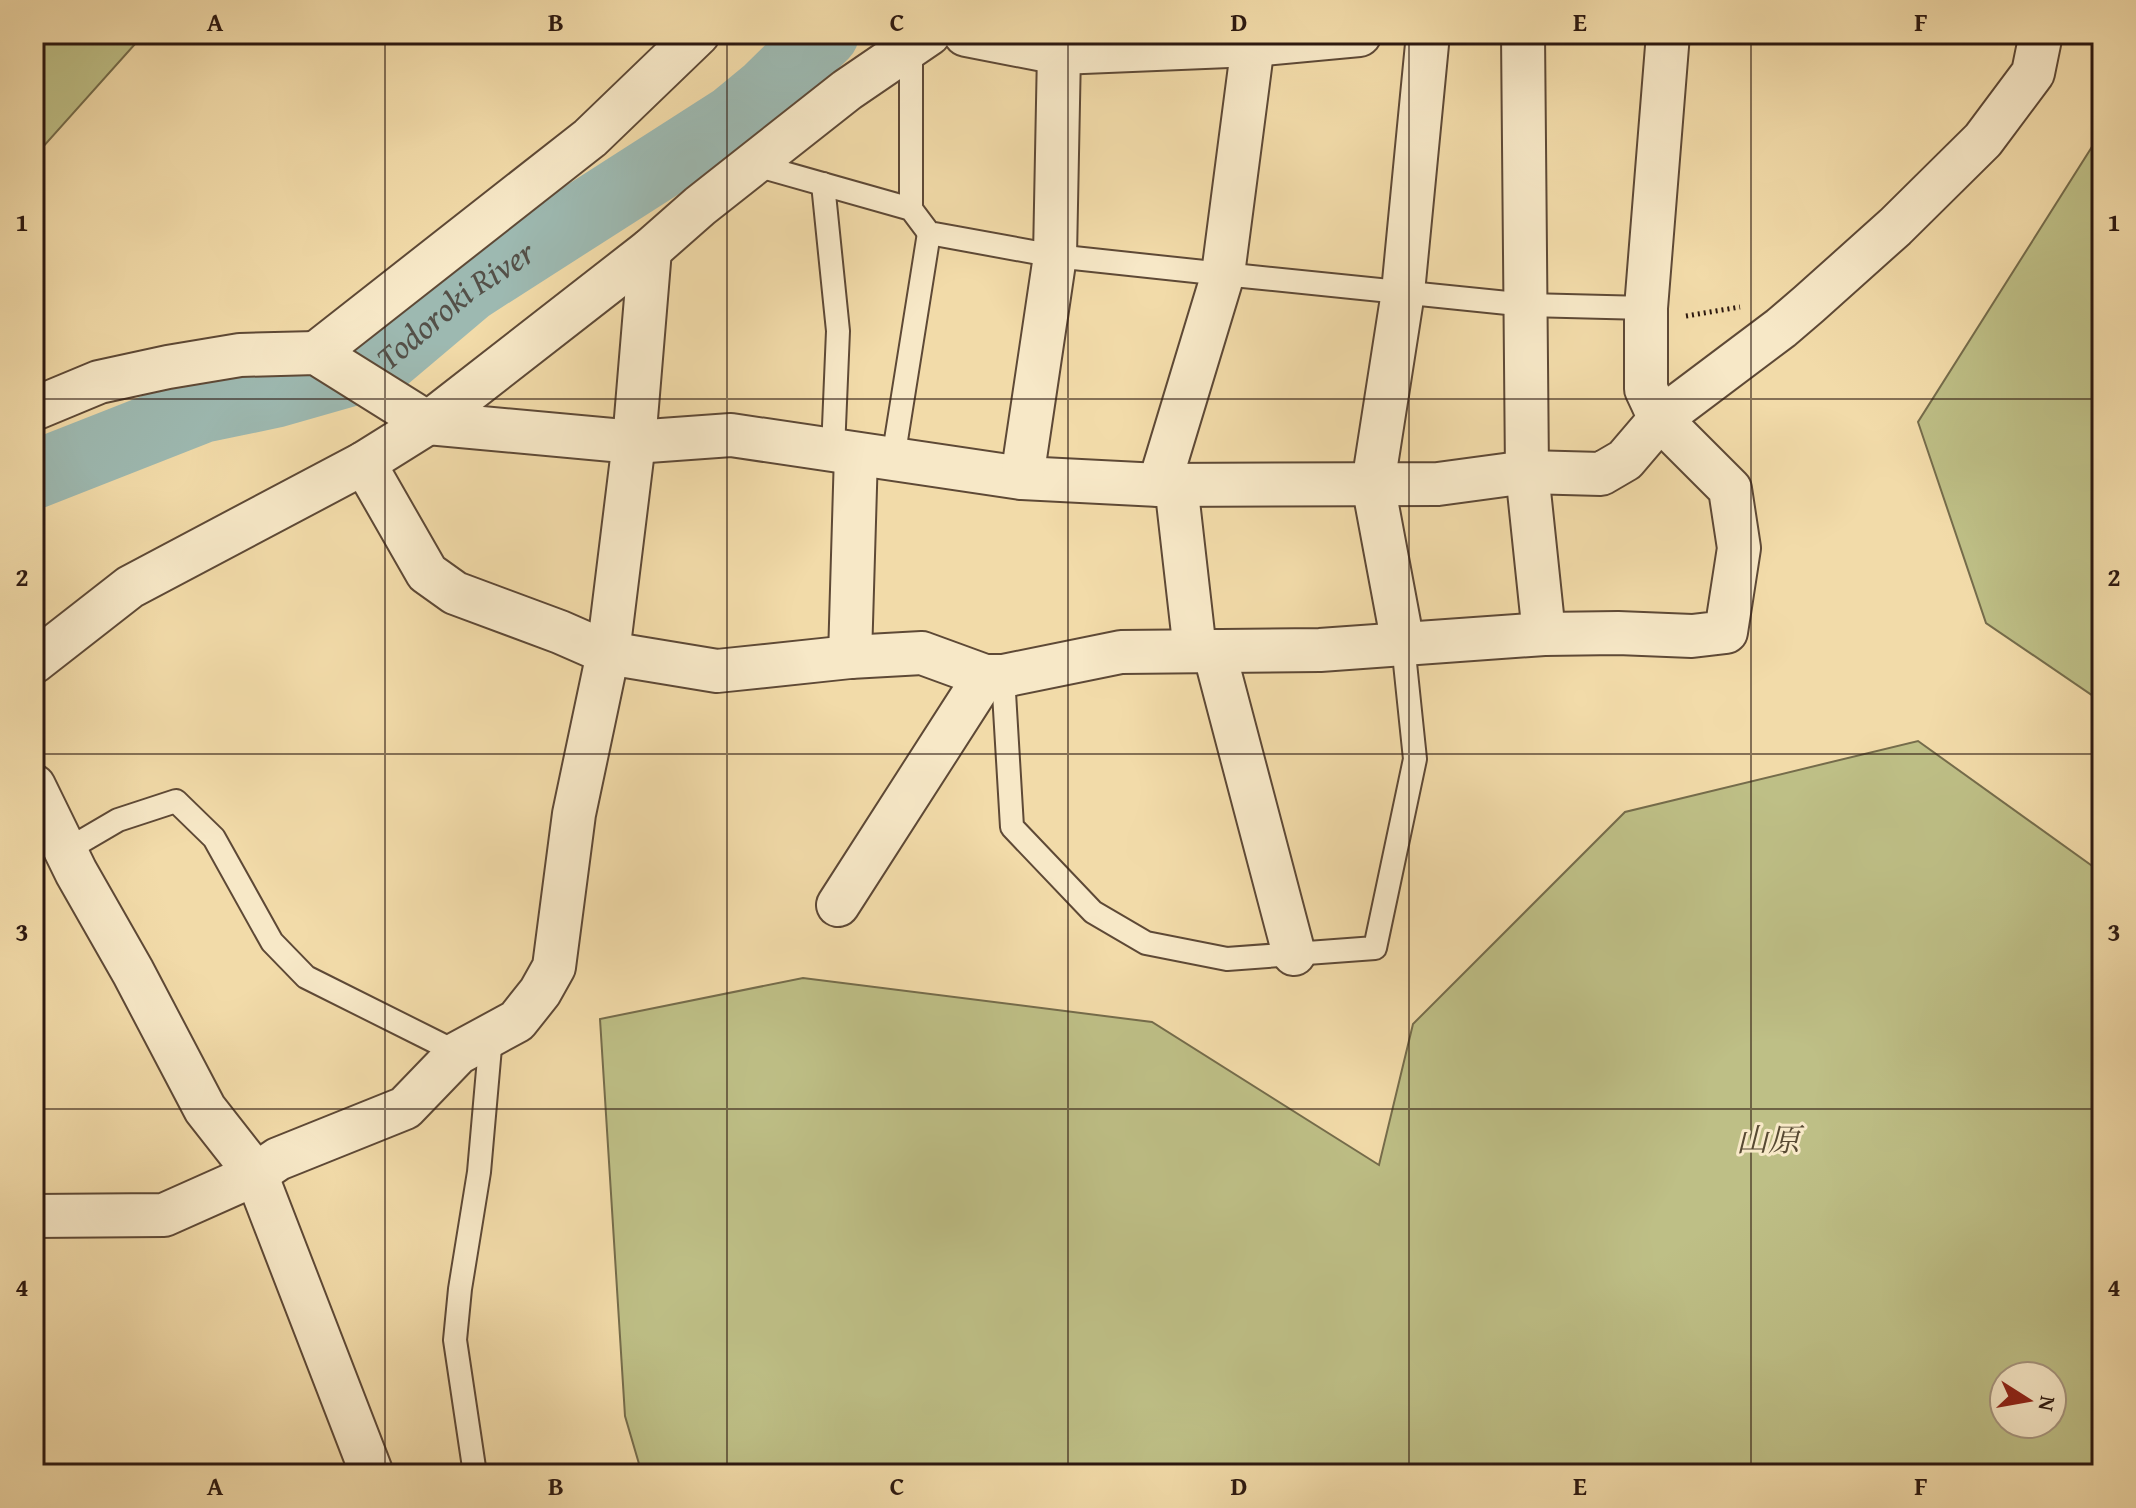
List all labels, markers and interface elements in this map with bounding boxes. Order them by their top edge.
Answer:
text: A [207,2,224,41]
text: B [548,2,564,41]
text: C [890,2,904,41]
text: D [1231,2,1247,41]
text: E [1573,2,1587,41]
text: F [1914,2,1928,41]
text: 1 [15,202,29,241]
text: 1 [2107,202,2121,241]
water label: Todoroki River [365,227,545,381]
text: 2 [15,557,29,596]
text: 2 [2107,557,2121,596]
text: 3 [15,912,29,951]
text: 3 [2107,912,2121,951]
park label: 山原 [1736,1116,1805,1163]
text: 4 [15,1267,29,1306]
text: 4 [2107,1267,2121,1306]
north arrow [1988,1360,2068,1440]
text: N [2030,1394,2065,1414]
text: A [207,1466,224,1505]
text: B [548,1466,564,1505]
text: C [890,1466,904,1505]
text: D [1231,1466,1247,1505]
text: E [1573,1466,1587,1505]
text: F [1914,1466,1928,1505]

